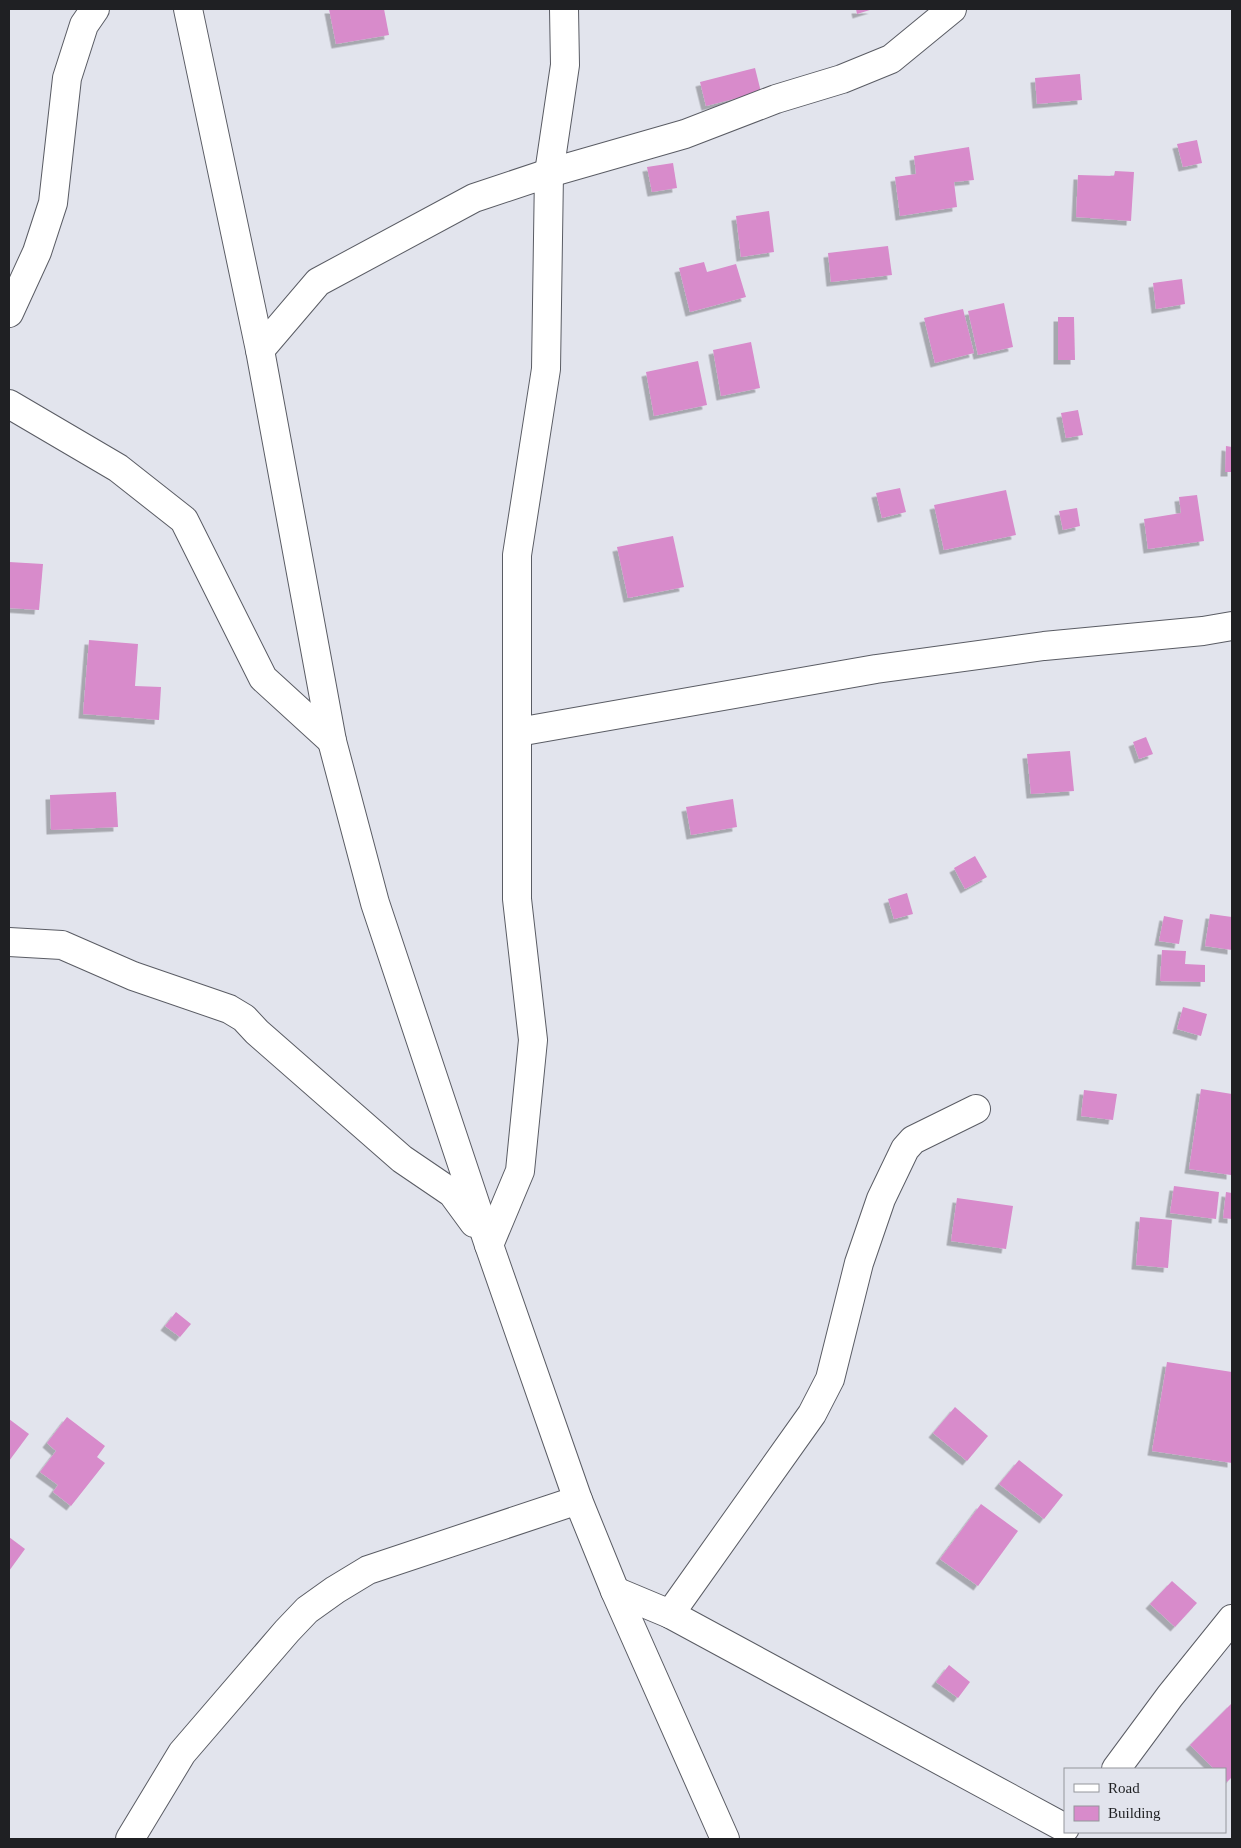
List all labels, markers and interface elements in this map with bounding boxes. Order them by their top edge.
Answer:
legend [1064,1768,1226,1833]
text: Road [1108,1780,1140,1796]
text: Building [1108,1805,1161,1821]

